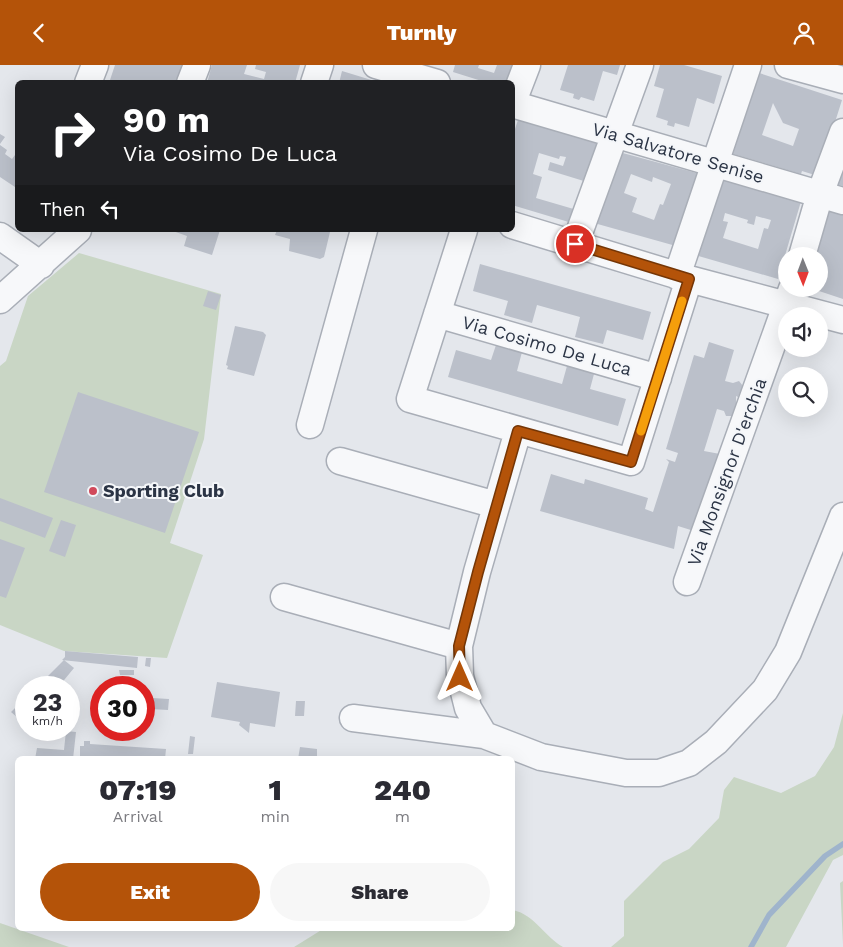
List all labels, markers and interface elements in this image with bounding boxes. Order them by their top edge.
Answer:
icon: back [25,19,53,47]
icon: person [790,19,818,47]
text: Turnly [386,20,457,45]
text: 90 m [123,99,210,141]
icon: right [40,100,105,165]
street label: Via Salvatore Senise [590,118,766,187]
text: Via Cosimo De Luca [123,141,337,166]
icon: left [96,195,124,223]
text: Then [40,198,86,221]
pin [554,223,596,265]
icon: arrive [561,230,589,258]
north arrow [778,247,828,297]
map controls [778,247,828,417]
button: sound [778,307,828,357]
street label: Via Cosimo De Luca [460,311,634,380]
button: search [778,367,828,417]
street label: Via Monsignor D'erchia [683,375,770,569]
place label: Sporting Club [103,480,224,501]
marker: Sporting Club [87,485,99,497]
position arrow [433,650,485,702]
speed limit sign: 30 [90,676,155,741]
text: 23 [33,688,62,717]
text: km/h [32,714,63,728]
text: 07:19 [99,772,177,807]
text: 1 [269,772,282,807]
text: 240 [374,772,431,807]
text: Arrival [113,807,163,826]
text: min [261,807,290,826]
text: m [395,807,410,826]
button: Exit [40,863,260,921]
button: Share [270,863,490,921]

